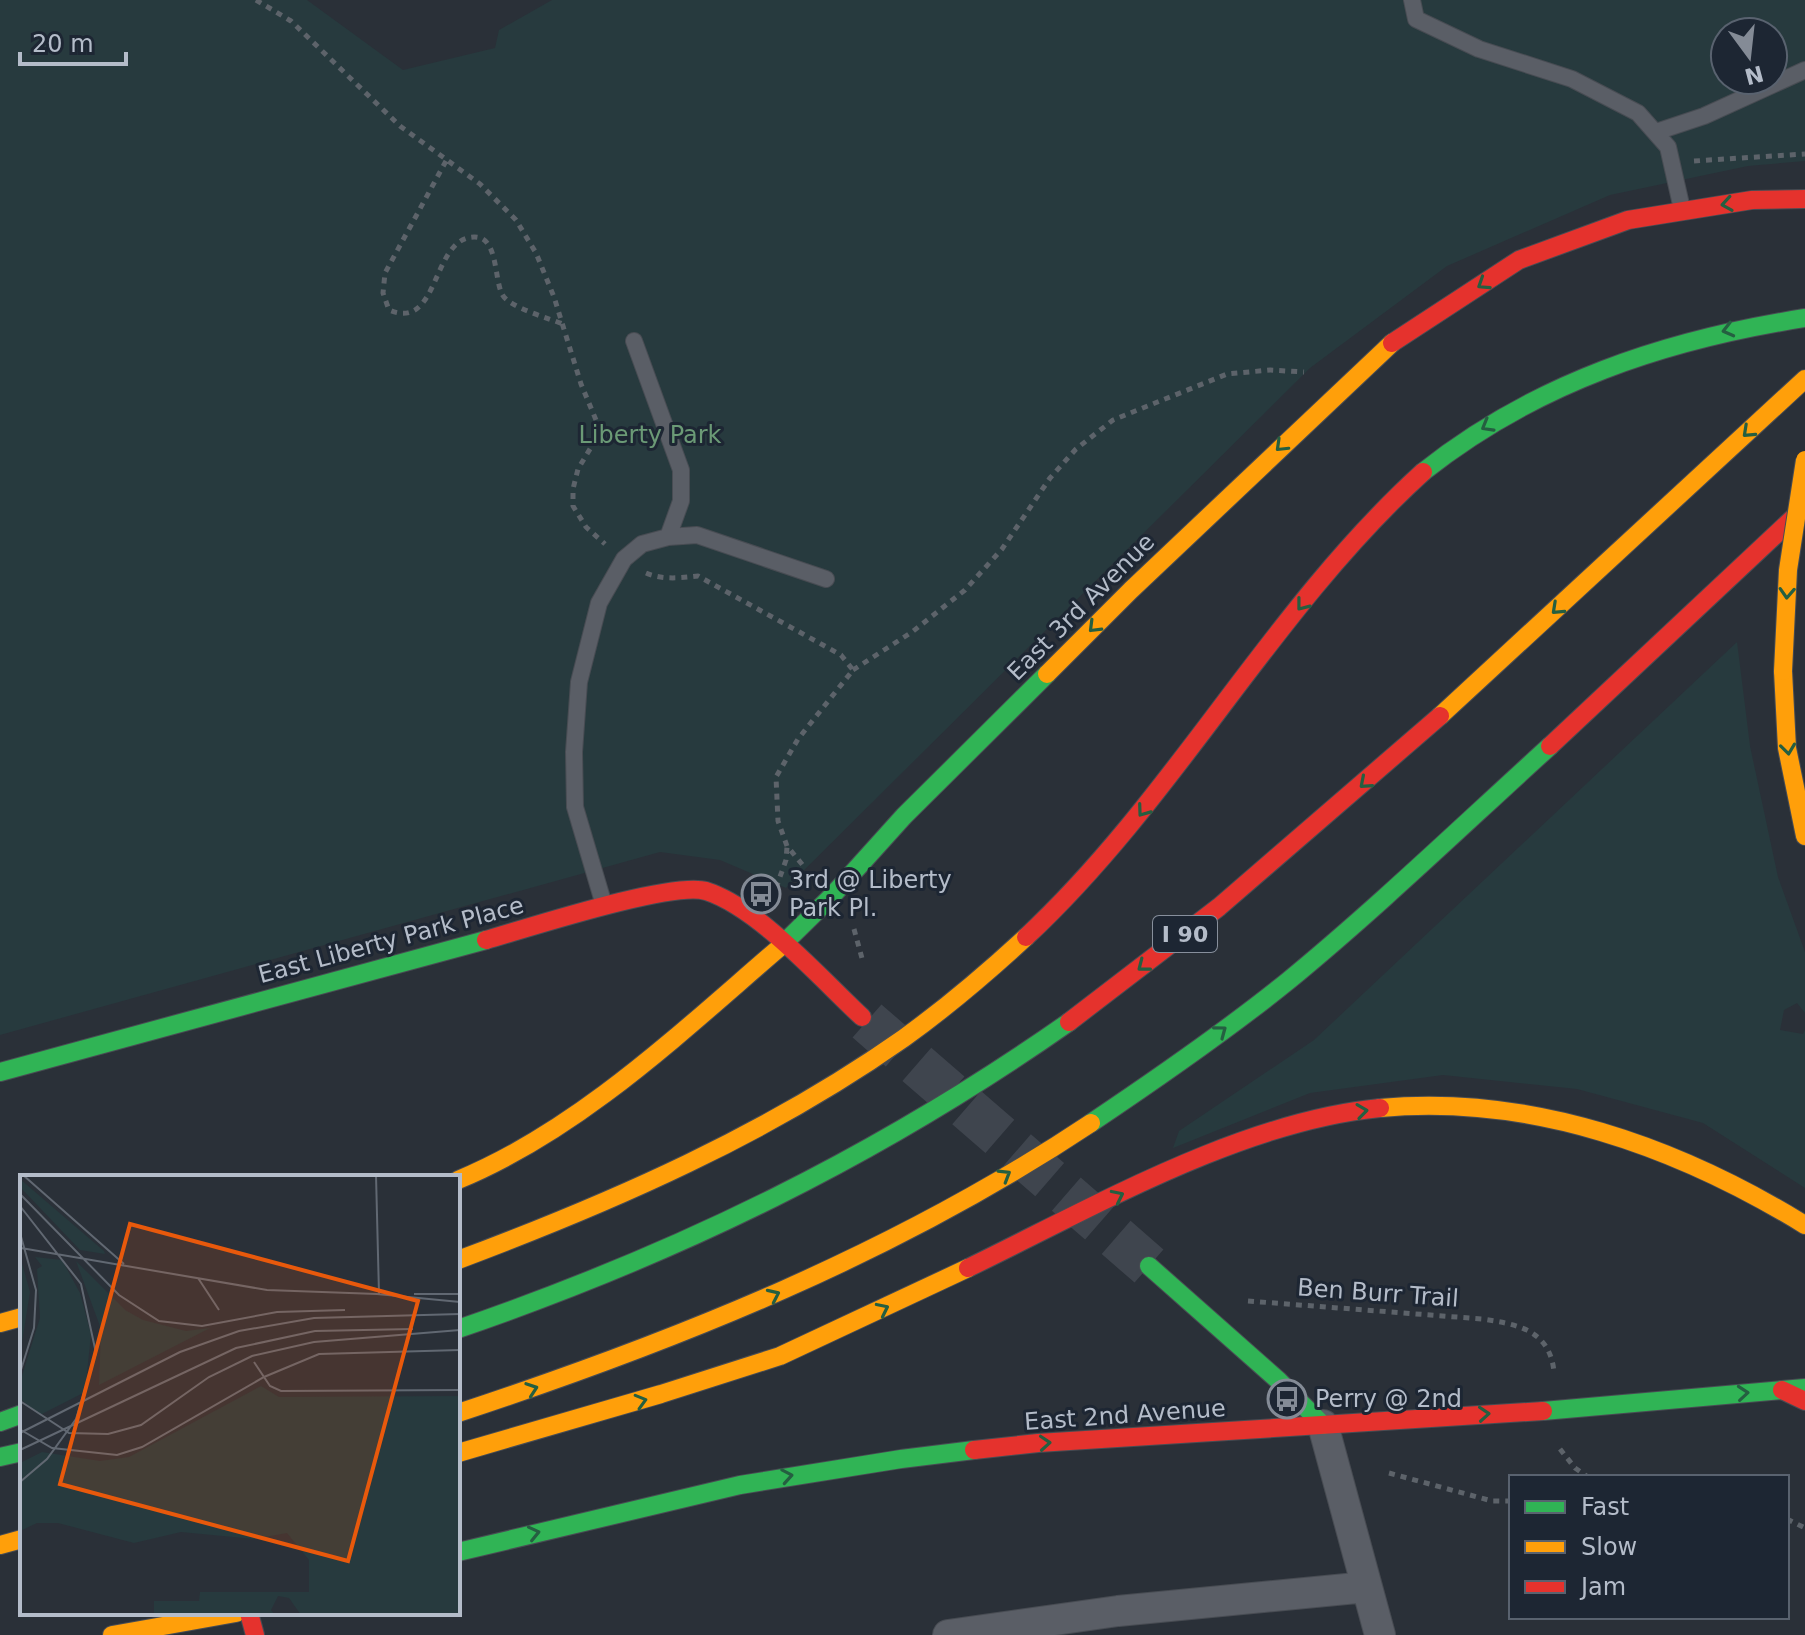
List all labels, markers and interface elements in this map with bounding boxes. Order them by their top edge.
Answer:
scale bar [20,16,126,66]
north arrow [1709,16,1789,96]
text: 20 m [32,30,94,58]
text: N [1742,60,1766,89]
one-way arrow [1721,195,1734,212]
one-way arrow [1477,274,1492,289]
one-way arrow [1722,321,1736,338]
one-way arrow [1482,416,1496,432]
park label: Liberty Park [578,421,722,449]
one-way arrow [1743,422,1757,437]
one-way arrow [1276,437,1290,452]
street label: East 3rd Avenue [1002,528,1160,686]
one-way arrow [1779,587,1796,600]
one-way arrow [1297,596,1311,611]
one-way arrow [1552,599,1567,613]
one-way arrow [1089,618,1103,632]
one-way arrow [1779,743,1796,756]
one-way arrow [1359,773,1374,788]
one-way arrow [1138,802,1153,817]
place label: 3rd @ Liberty Park Pl. [789,866,952,922]
bus stop icon: 3rd @ Liberty Park Pl. [740,873,782,915]
street label: East Liberty Park Place [255,891,527,989]
road number: I 90 [1153,916,1217,952]
one-way arrow [1137,957,1151,971]
one-way arrow [1212,1026,1227,1040]
one-way arrow [1355,1103,1369,1120]
one-way arrow [996,1169,1011,1185]
inset map [20,1175,460,1615]
one-way arrow [1109,1190,1124,1206]
street label: Ben Burr Trail [1296,1273,1460,1313]
one-way arrow [766,1288,781,1304]
one-way arrow [875,1303,890,1318]
bus stop icon: Perry @ 2nd [1266,1378,1308,1420]
one-way arrow [524,1382,538,1398]
place label: Perry @ 2nd [1315,1385,1462,1413]
one-way arrow [1737,1385,1750,1402]
one-way arrow [633,1394,647,1410]
street label: East 2nd Avenue [1023,1394,1227,1436]
one-way arrow [1478,1406,1491,1423]
one-way arrow [1039,1435,1052,1452]
one-way arrow [781,1469,794,1486]
legend [1509,1475,1789,1619]
text: Fast [1581,1493,1629,1521]
one-way arrow [526,1525,540,1542]
text: Slow [1581,1533,1637,1561]
text: Jam [1579,1573,1626,1601]

